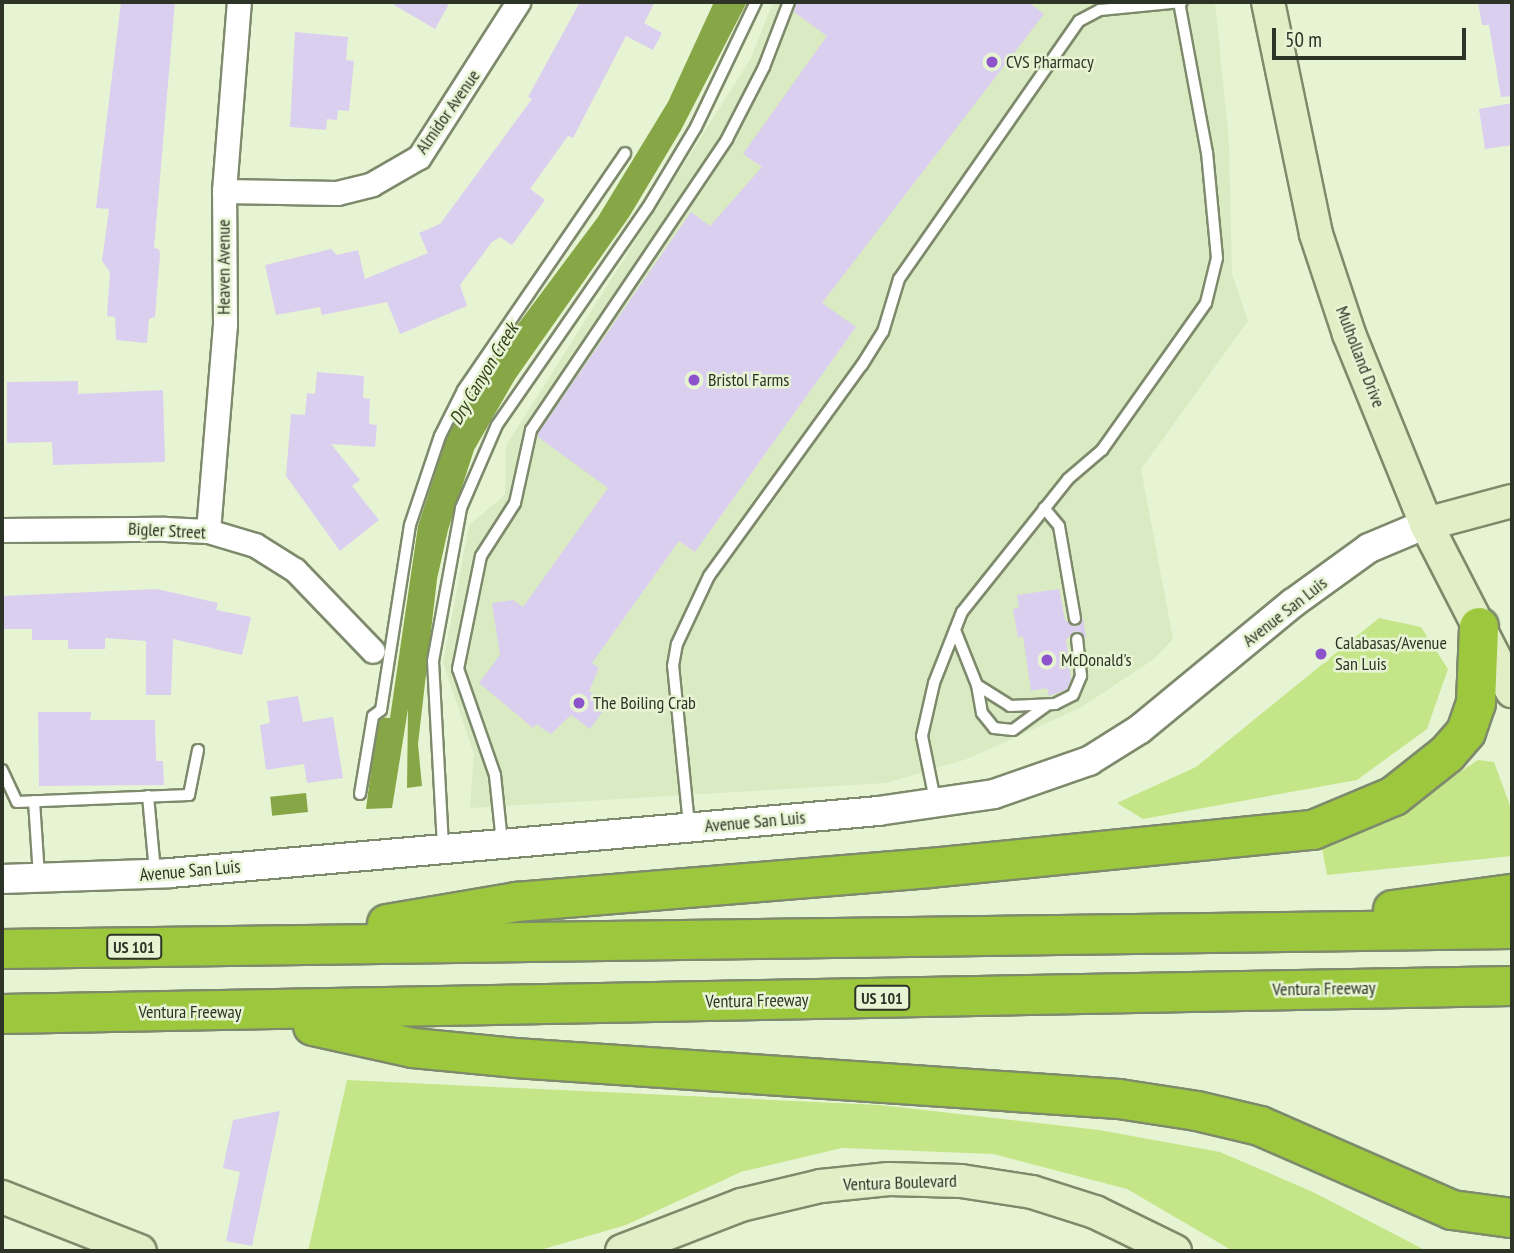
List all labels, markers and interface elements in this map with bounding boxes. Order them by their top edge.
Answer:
scale bar [1276,14,1470,58]
text: 50 m [1285,26,1322,53]
place label: CVS Pharmacy [1006,51,1094,73]
marker: CVS Pharmacy [984,54,1000,70]
street label: Almidor Avenue [411,66,485,158]
street label: Heaven Avenue [213,219,235,315]
street label: Mulholland Drive [1331,303,1389,411]
water label: Dry Canyon Creek [445,319,523,429]
place label: Bristol Farms [708,369,789,391]
marker: Bristol Farms [686,372,702,388]
street label: Bigler Street [128,518,206,544]
street label: Avenue San Luis [1239,572,1331,652]
place label: Calabasas/Avenue San Luis [1335,633,1447,676]
marker: Calabasas/Avenue San Luis [1313,646,1329,662]
place label: McDonald's [1061,649,1132,671]
marker: McDonald's [1039,652,1055,668]
place label: The Boiling Crab [593,692,696,714]
marker: The Boiling Crab [571,695,587,711]
street label: Avenue San Luis [704,807,806,837]
street label: Avenue San Luis [139,856,241,886]
road number: US 101 [106,934,162,959]
street label: Ventura Freeway [1272,977,1376,1001]
road number: US 101 [854,986,910,1010]
street label: Ventura Freeway [705,989,809,1013]
street label: Ventura Freeway [138,1001,242,1023]
street label: Ventura Boulevard [843,1170,957,1196]

